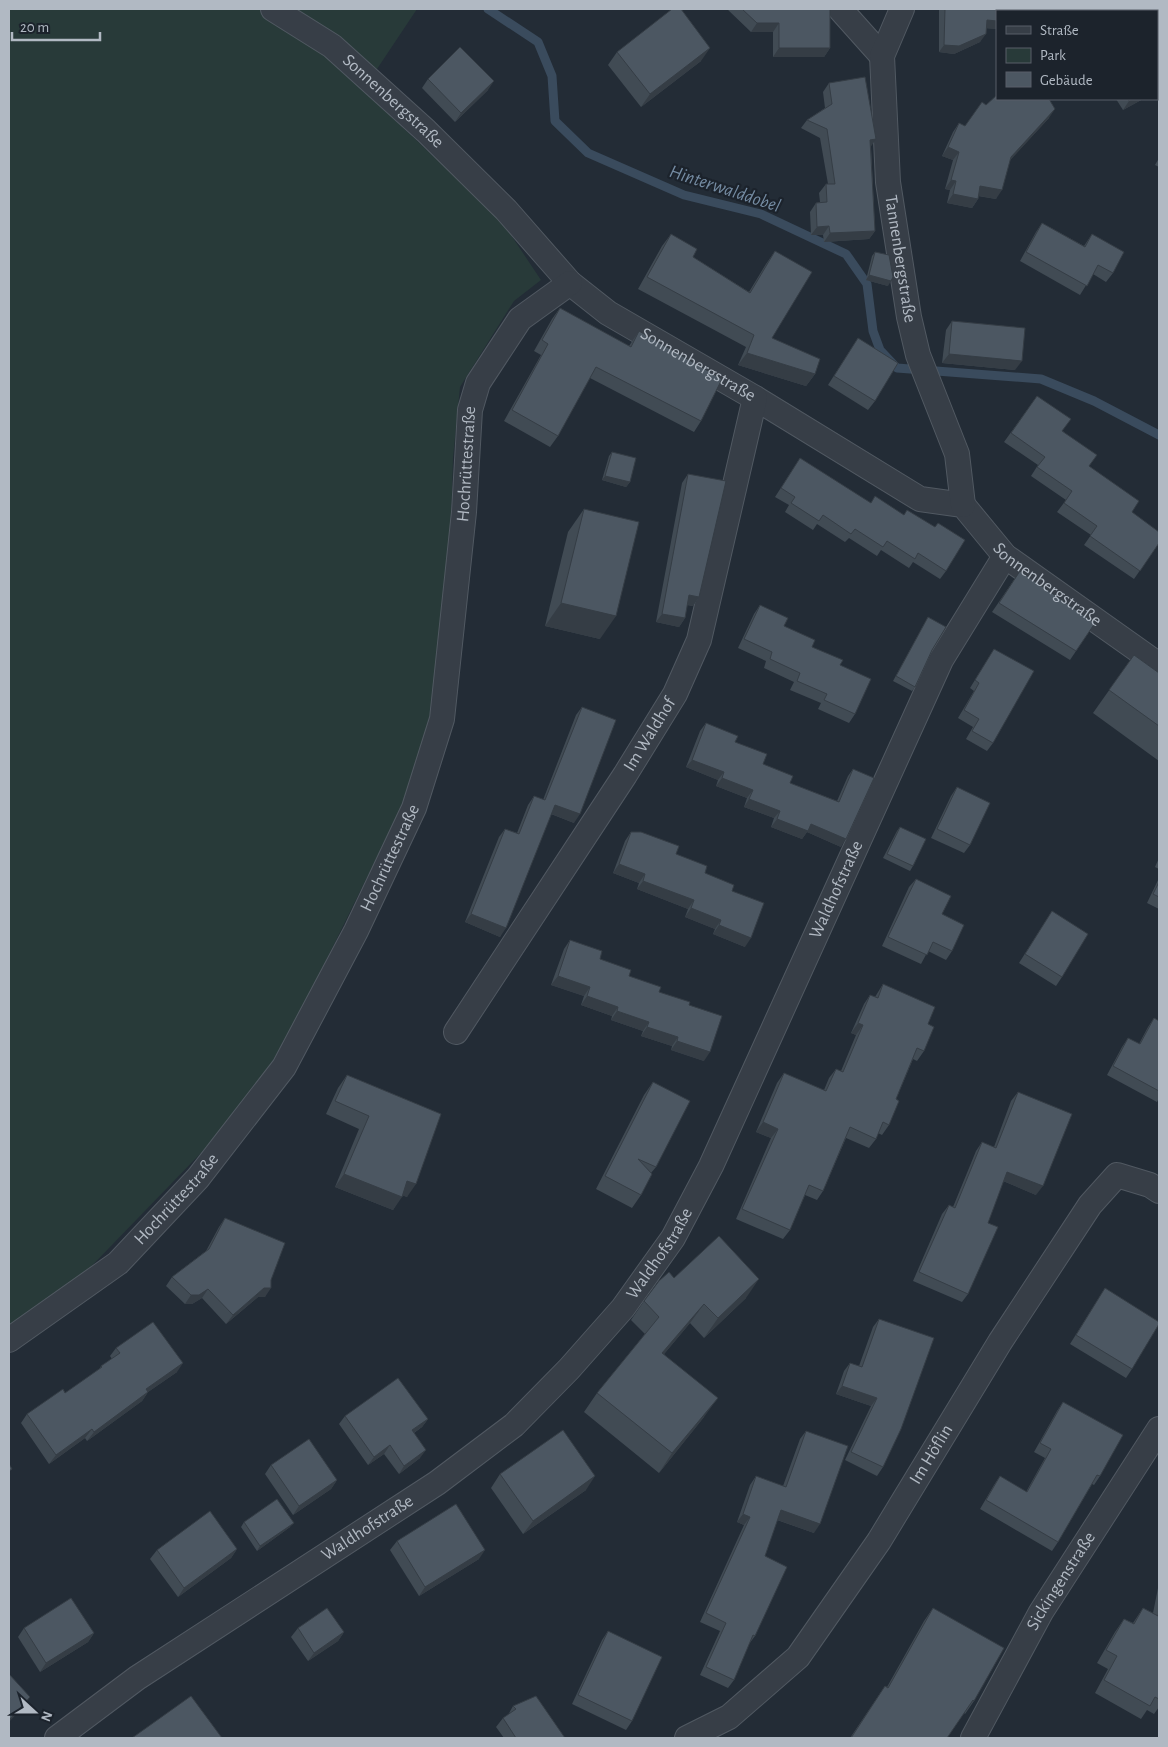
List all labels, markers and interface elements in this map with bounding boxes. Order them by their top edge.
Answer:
scale bar [12,10,100,42]
legend [996,10,1158,100]
text: 20 m [20,20,49,35]
text: Straße [1040,23,1079,38]
text: Park [1040,48,1066,63]
street label: Sonnenbergstraße [339,51,447,152]
text: Gebäude [1040,73,1093,88]
water label: Hinterwalddobel [667,162,783,216]
street label: Tannenbergstraße [881,194,919,324]
street label: Sonnenbergstraße [637,325,758,405]
street label: Hochrüttestraße [454,406,479,523]
street label: Sonnenbergstraße [989,540,1105,630]
street label: Im Waldhof [621,693,680,775]
street label: Hochrüttestraße [357,802,423,915]
street label: Waldhofstraße [807,838,867,941]
street label: Hochrüttestraße [131,1150,222,1248]
street label: Waldhofstraße [623,1205,696,1302]
street label: Im Höflin [907,1422,956,1488]
street label: Waldhofstraße [319,1492,417,1564]
street label: Sickingenstraße [1024,1529,1099,1633]
north arrow [10,1687,60,1737]
text: N [38,1709,54,1723]

